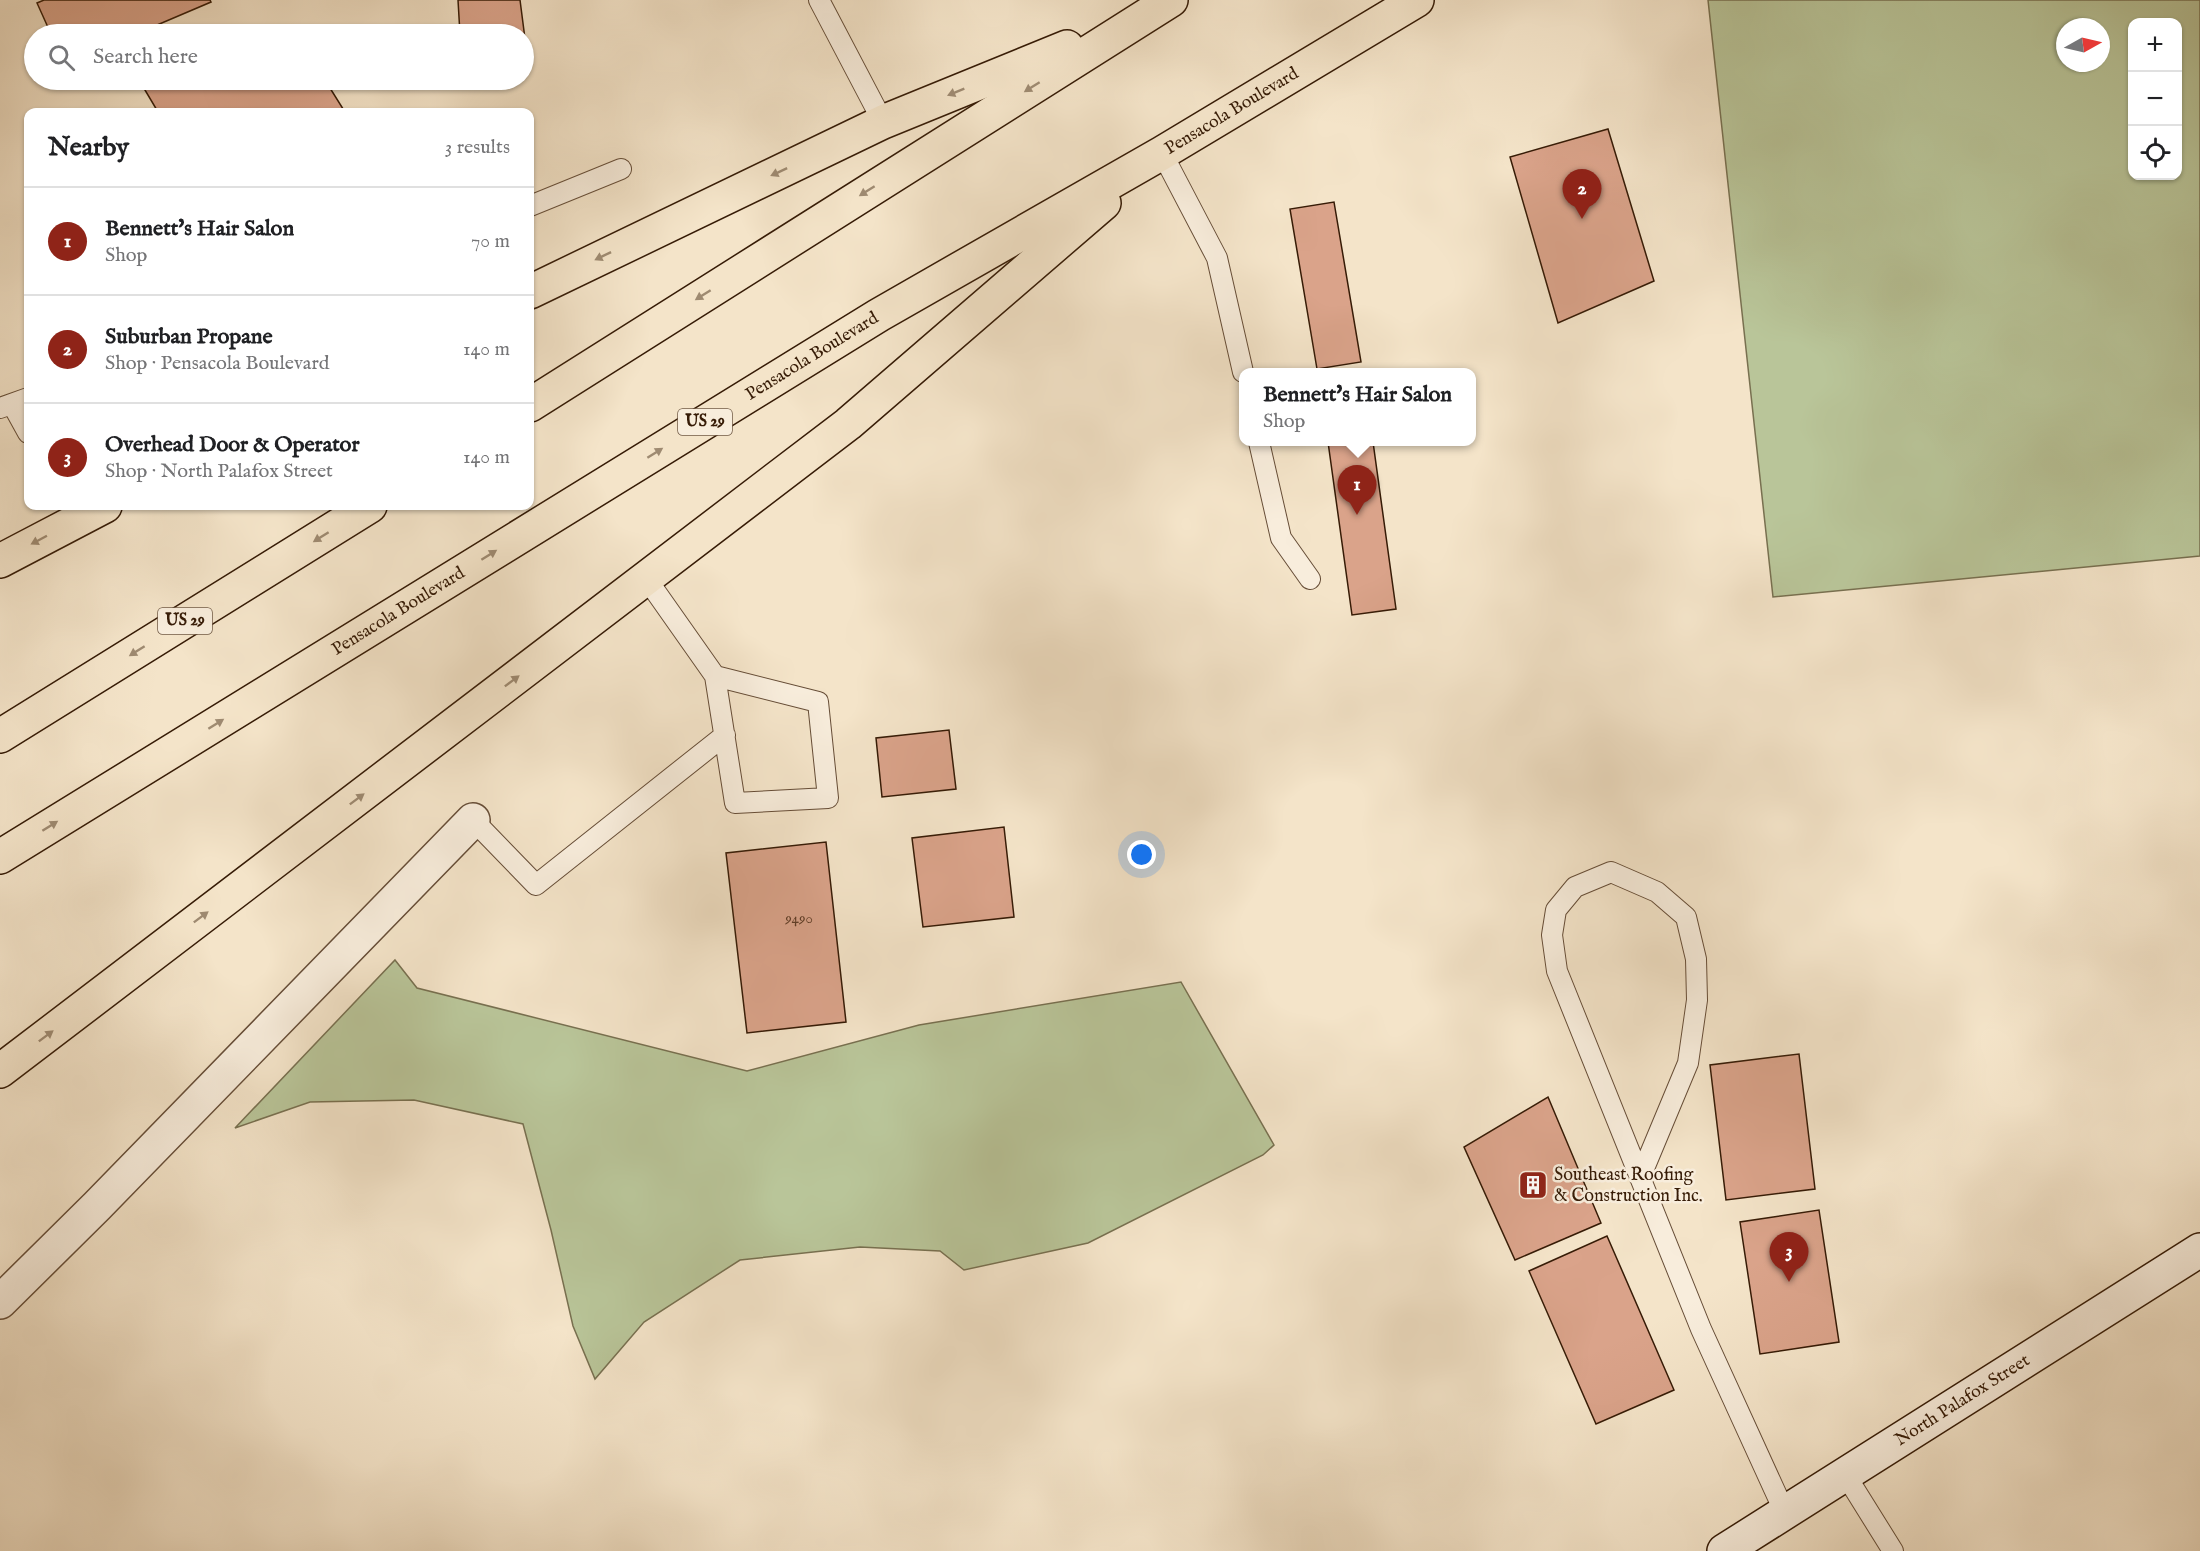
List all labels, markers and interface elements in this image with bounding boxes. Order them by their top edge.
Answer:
north arrow [2056,18,2110,72]
map controls [2128,18,2182,180]
button: + [2128,18,2182,72]
search box [24,24,534,90]
icon: search [45,41,78,74]
text: Search here [93,43,198,71]
street label: Pensacola Boulevard [1161,62,1303,160]
button: − [2128,72,2182,126]
one-way arrow [1024,81,1040,92]
one-way arrow [947,87,965,97]
button: locate [2128,126,2182,180]
text: Nearby [48,131,129,164]
text: 3 results [445,135,510,160]
one-way arrow [770,167,787,176]
pin: 2 [1562,170,1602,219]
one-way arrow [859,186,876,197]
text: Bennett's Hair Salon [105,215,294,243]
text: 1 [64,229,71,254]
text: 70 m [471,229,510,254]
text: Shop [105,243,147,268]
one-way arrow [594,252,611,261]
one-way arrow [695,290,711,301]
street label: Pensacola Boulevard [741,306,883,406]
text: Suburban Propane [105,323,273,351]
text: 2 [63,337,72,362]
text: 140 m [463,337,510,362]
text: Shop · Pensacola Boulevard [105,351,330,376]
popup [1239,368,1476,446]
text: Bennett's Hair Salon [1263,381,1452,409]
road number: US 29 [678,409,732,435]
text: Shop [1263,409,1305,434]
text: Overhead Door & Operator [105,431,360,459]
text: 3 [64,445,71,470]
text: 140 m [463,445,510,470]
one-way arrow [647,447,663,458]
text: Shop · North Palafox Street [105,459,333,484]
pin: 1 [1338,466,1376,515]
one-way arrow [313,531,329,542]
one-way arrow [30,535,48,545]
one-way arrow [481,550,497,561]
street label: Pensacola Boulevard [328,561,469,661]
road number: US 29 [158,608,212,634]
one-way arrow [129,645,145,656]
one-way arrow [504,675,519,687]
one-way arrow [208,718,224,729]
one-way arrow [348,793,364,805]
one-way arrow [42,820,58,831]
your location [1127,840,1156,869]
house number: 9490 [784,909,813,928]
one-way arrow [194,912,209,924]
one-way arrow [39,1030,54,1042]
place label: Southeast Roofing & Construction Inc. [1554,1164,1703,1208]
building icon: Southeast Roofing & Construction Inc. [1517,1169,1549,1201]
pin: 3 [1770,1232,1808,1282]
street label: North Palafox Street [1891,1349,2034,1452]

